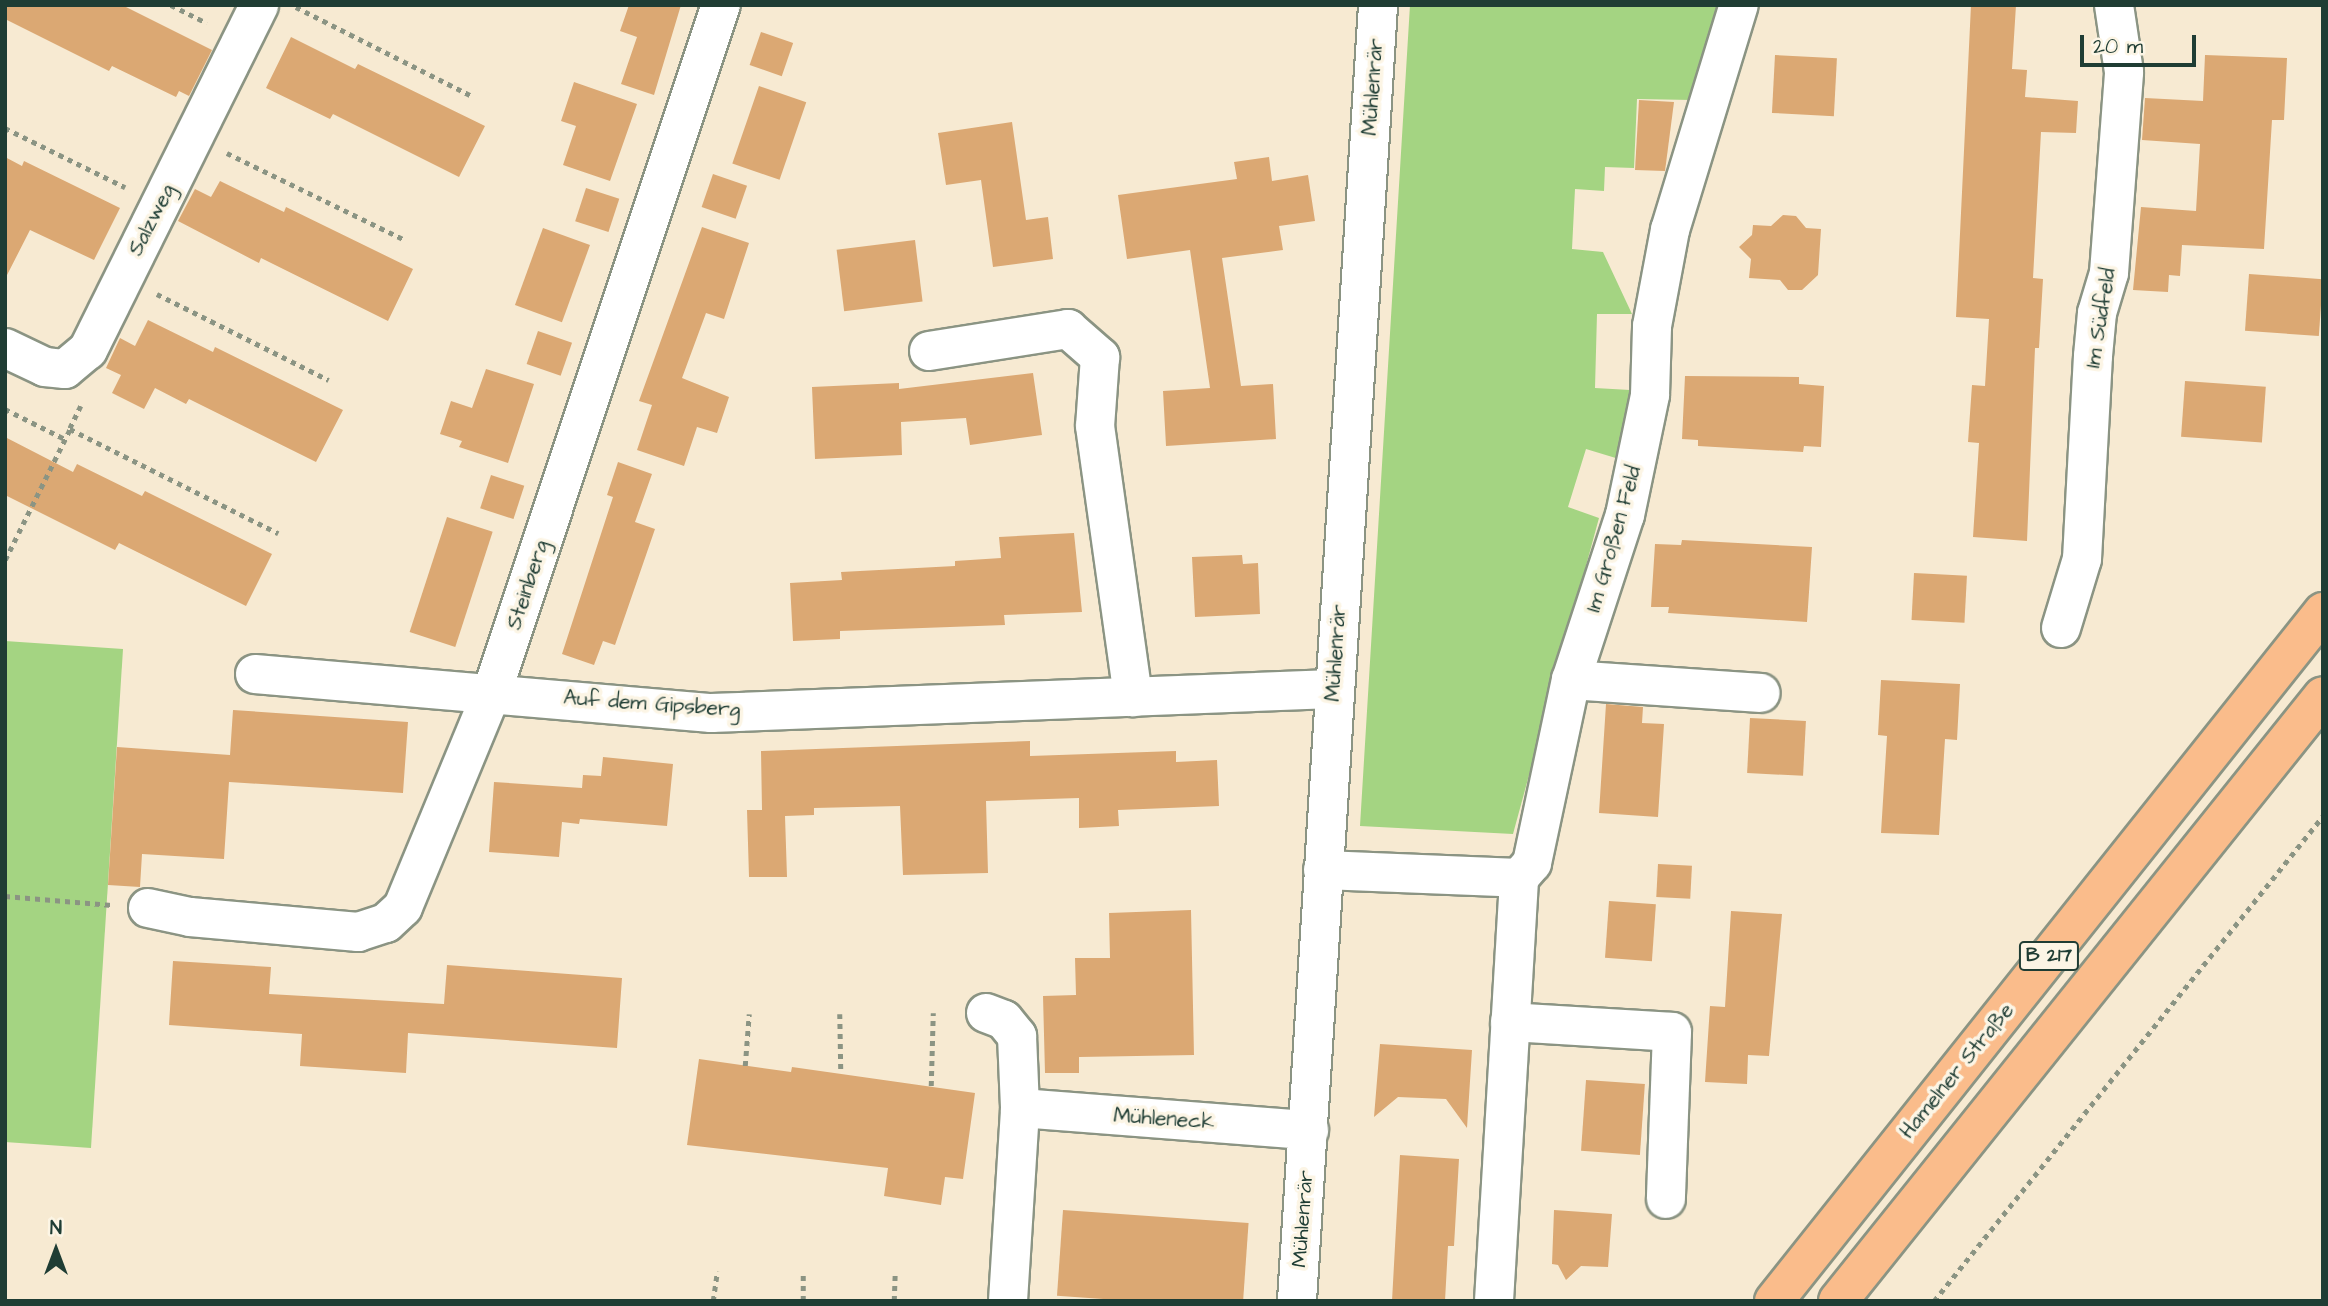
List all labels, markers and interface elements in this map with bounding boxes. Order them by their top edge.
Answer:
scale bar [2083,21,2198,65]
text: 20 m [2093,32,2143,61]
street label: Mühlenrär [1357,38,1389,136]
street label: Salzweg [123,180,181,260]
street label: Im Südfeld [2081,266,2121,370]
street label: Im Großen Feld [1581,463,1647,615]
street label: Steinberg [502,537,554,633]
street label: Mühlenrär [1320,604,1352,702]
street label: Auf dem Gipsberg [563,685,741,723]
road number: B 217 [2018,940,2080,972]
street label: Hamelner Straße [1895,998,2019,1144]
street label: Mühleneck [1113,1103,1215,1135]
street label: Mühlenrär [1287,1170,1319,1268]
north arrow [21,1215,91,1285]
text: N [50,1215,62,1242]

